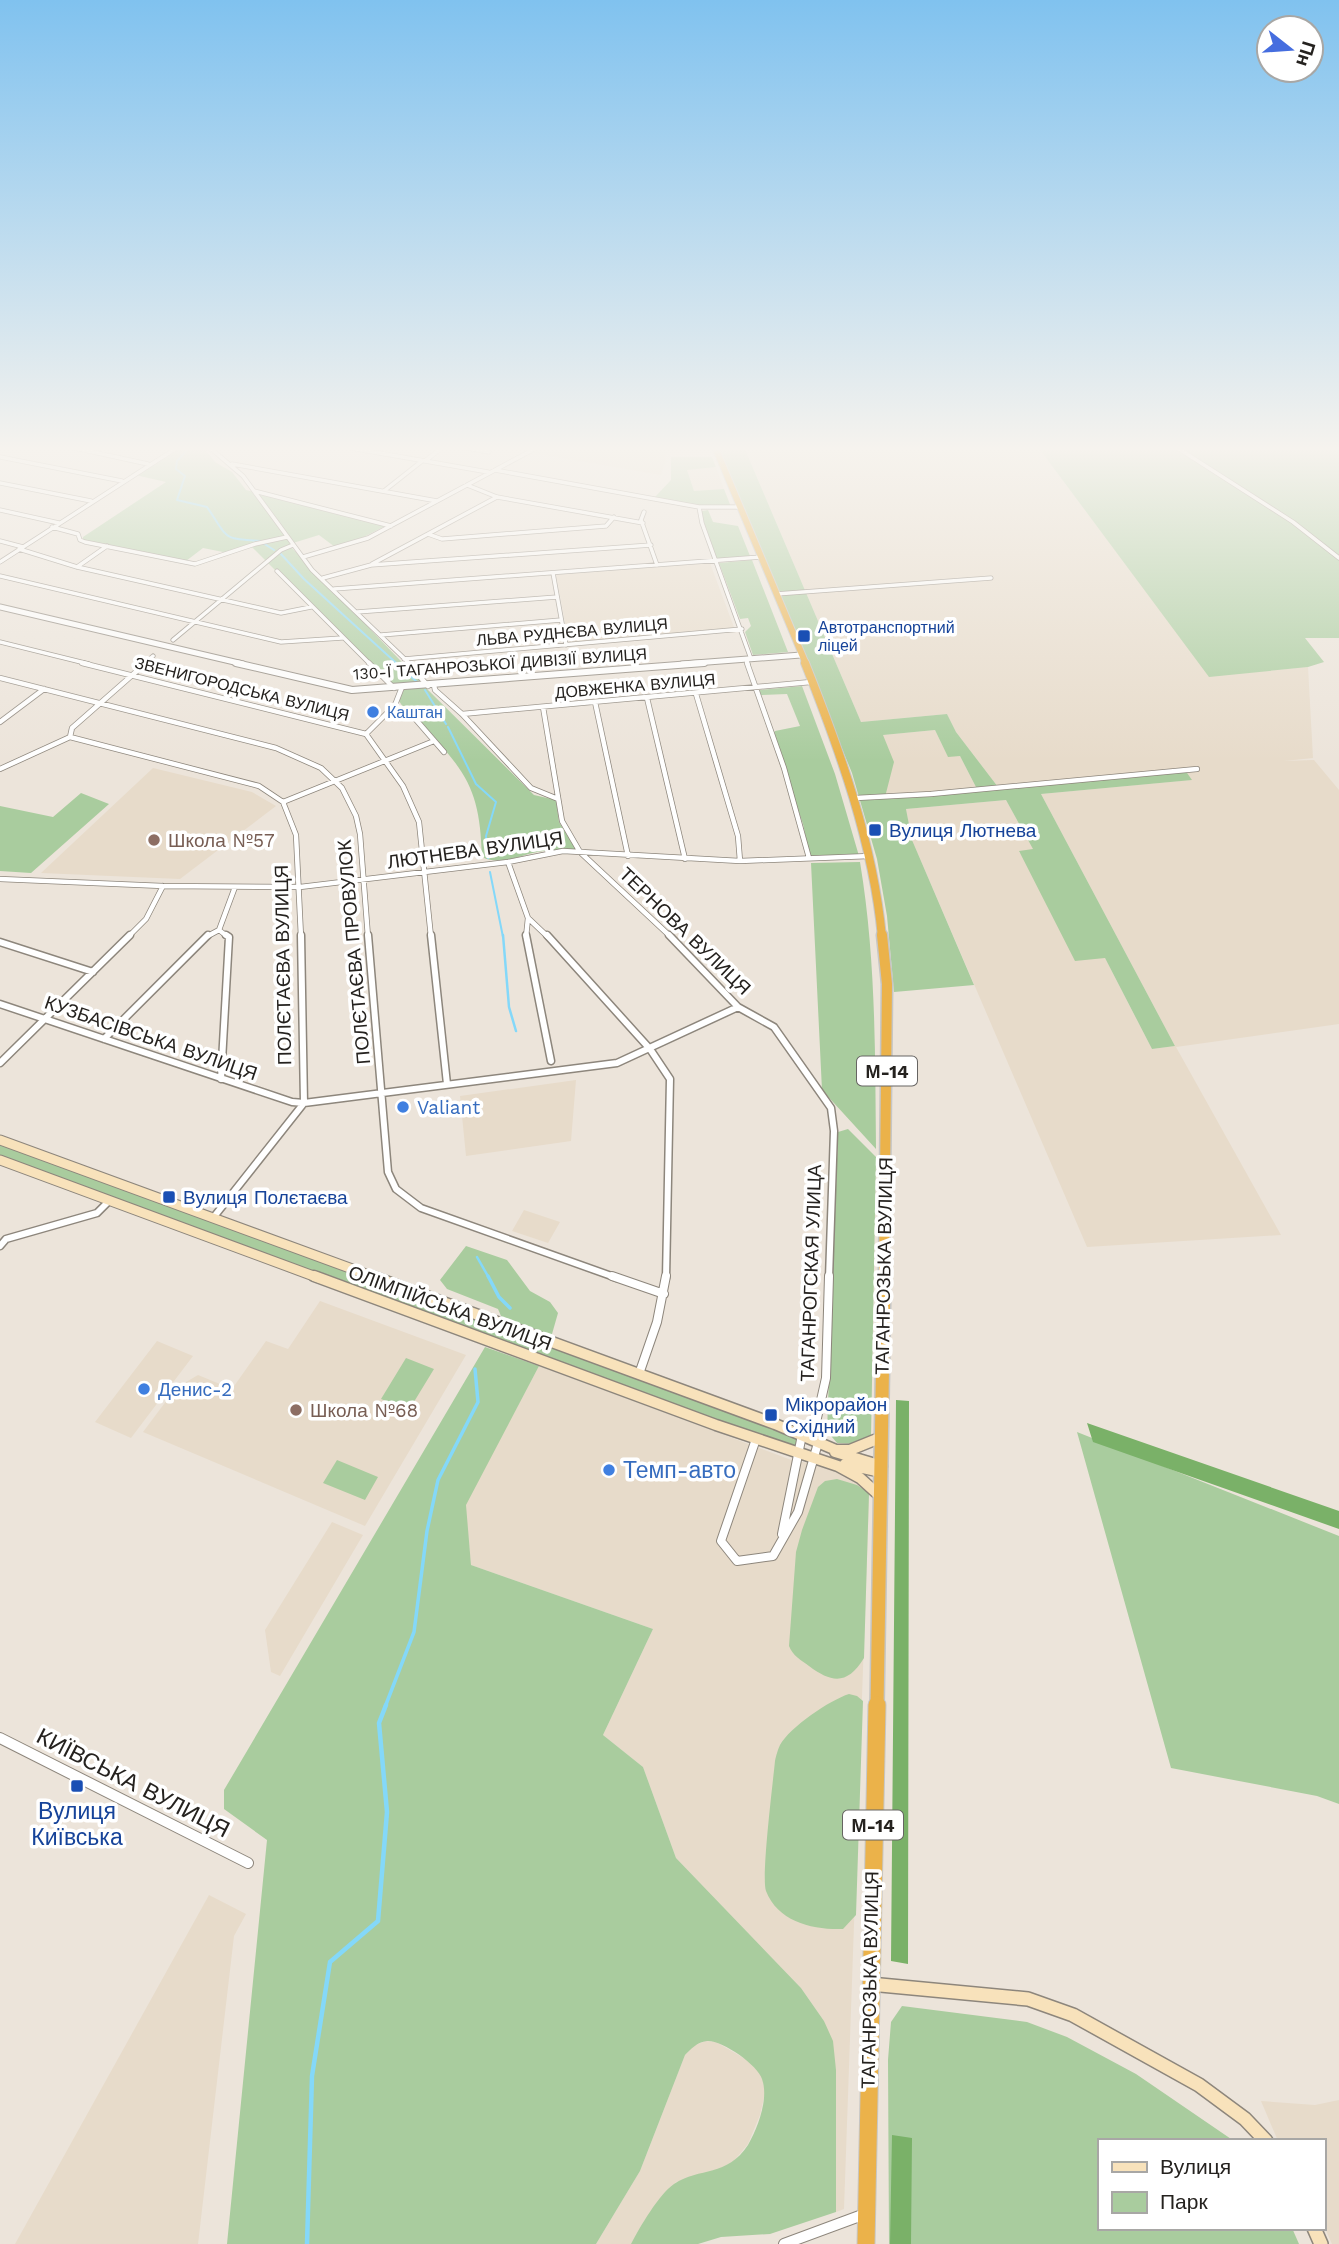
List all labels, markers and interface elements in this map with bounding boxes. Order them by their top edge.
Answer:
north arrow [1255,14,1325,84]
text: Пн [1291,38,1320,69]
street label: ЛЬВА РУДНЄВА ВУЛИЦЯ [475,614,669,650]
place label: Автотранспортний ліцей [818,618,955,655]
marker: Автотранспортний ліцей [796,628,812,644]
street label: 130-Ї ТАГАНРОЗЬКОЇ ДИВІЗІЇ ВУЛИЦЯ [353,644,647,684]
street label: ЗВЕНИГОРОДСЬКА ВУЛИЦЯ [133,653,351,725]
street label: ДОВЖЕНКА ВУЛИЦЯ [554,670,716,702]
place label: Каштан [387,703,443,722]
marker: Каштан [365,704,381,720]
place label: Вулиця Лютнева [889,819,1037,842]
marker: Вулиця Лютнева [867,822,883,838]
street label: ЛЮТНЕВА ВУЛИЦЯ [386,826,564,874]
place label: Школа №57 [168,829,275,852]
marker: Школа №57 [146,832,162,848]
street label: ПОЛЄТАЄВА ПРОВУЛОК [333,839,375,1065]
street label: ТЕРНОВА ВУЛИЦЯ [614,862,756,1000]
street label: ПОЛЄТАЄВА ВУЛИЦЯ [270,865,296,1065]
street label: КУЗБАСІВСЬКА ВУЛИЦЯ [42,991,260,1085]
road number: М-14 [857,1056,917,1086]
place label: Valiant [417,1096,480,1119]
marker: Valiant [395,1099,411,1115]
street label: ТАГАНРОЗЬКА ВУЛИЦЯ [871,1157,897,1375]
street label: ТАГАНРОГСКАЯ УЛИЦА [796,1164,826,1382]
place label: Вулиця Полєтаєва [183,1186,348,1209]
marker: Вулиця Полєтаєва [161,1189,177,1205]
street label: ОЛІМПІЙСЬКА ВУЛИЦЯ [345,1261,555,1355]
place label: Денис-2 [158,1378,232,1401]
marker: Денис-2 [136,1381,152,1397]
place label: Мікрорайон Східний [785,1393,887,1438]
place label: Школа №68 [310,1399,418,1422]
marker: Школа №68 [288,1402,304,1418]
marker: Мікрорайон Східний [763,1407,779,1423]
place label: Темп-авто [623,1457,736,1484]
marker: Темп-авто [601,1462,617,1478]
street label: КИЇВСЬКА ВУЛИЦЯ [32,1723,234,1843]
marker: Вулиця Київська [69,1778,85,1794]
place label: Вулиця Київська [31,1798,123,1851]
road number: М-14 [843,1811,903,1840]
street label: ТАГАНРОЗЬКА ВУЛИЦЯ [857,1871,883,2089]
legend [1098,2139,1325,2230]
text: Вулиця [1160,2154,1231,2179]
text: Парк [1160,2189,1208,2214]

